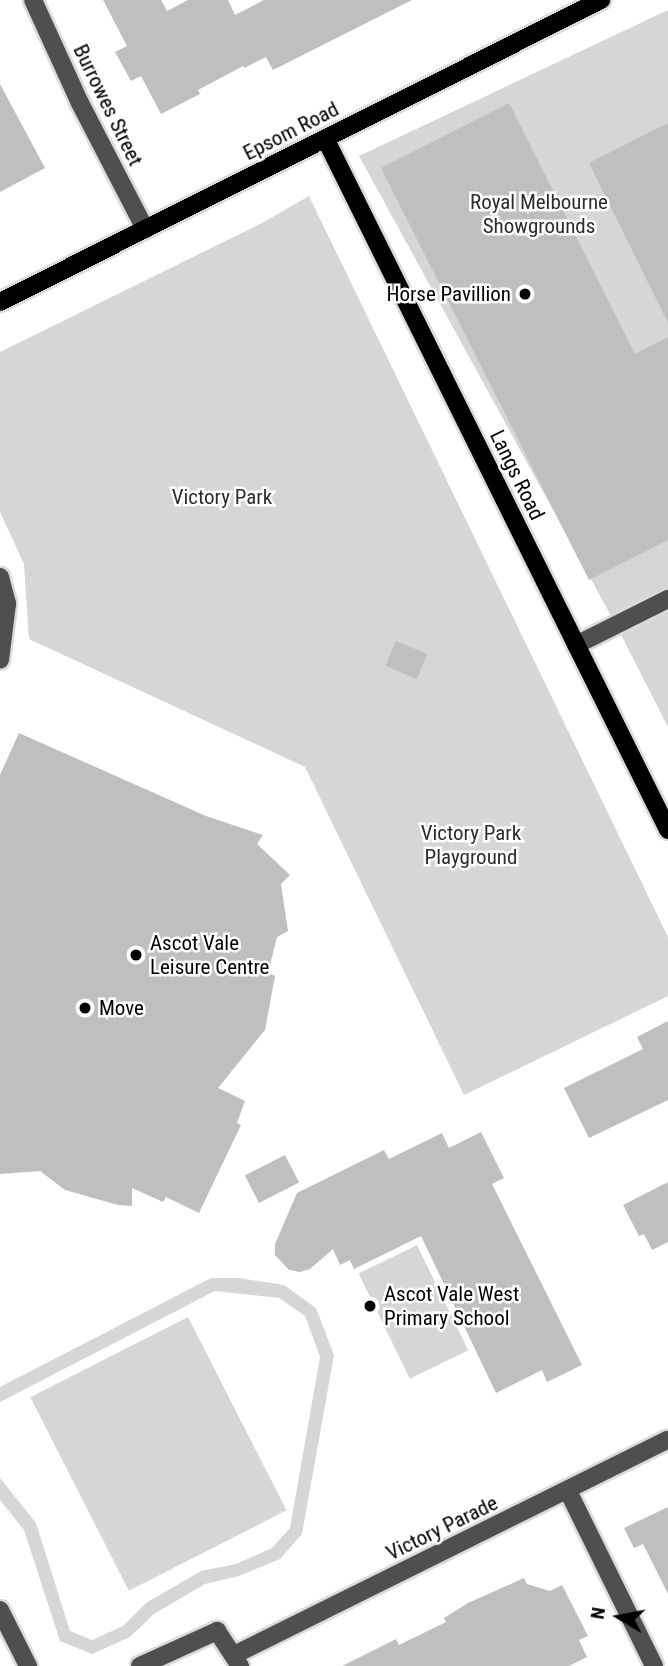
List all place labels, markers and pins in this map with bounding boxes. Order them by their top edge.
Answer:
place label: Horse Pavillion [386,281,511,307]
marker: Horse Pavillion [517,286,533,302]
place label: Ascot Vale Leisure Centre [150,930,269,980]
marker: Ascot Vale Leisure Centre [128,947,144,963]
place label: Move [99,995,144,1021]
marker: Move [77,1000,93,1016]
place label: Ascot Vale West Primary School [384,1281,519,1331]
marker: Ascot Vale West Primary School [362,1298,378,1314]

